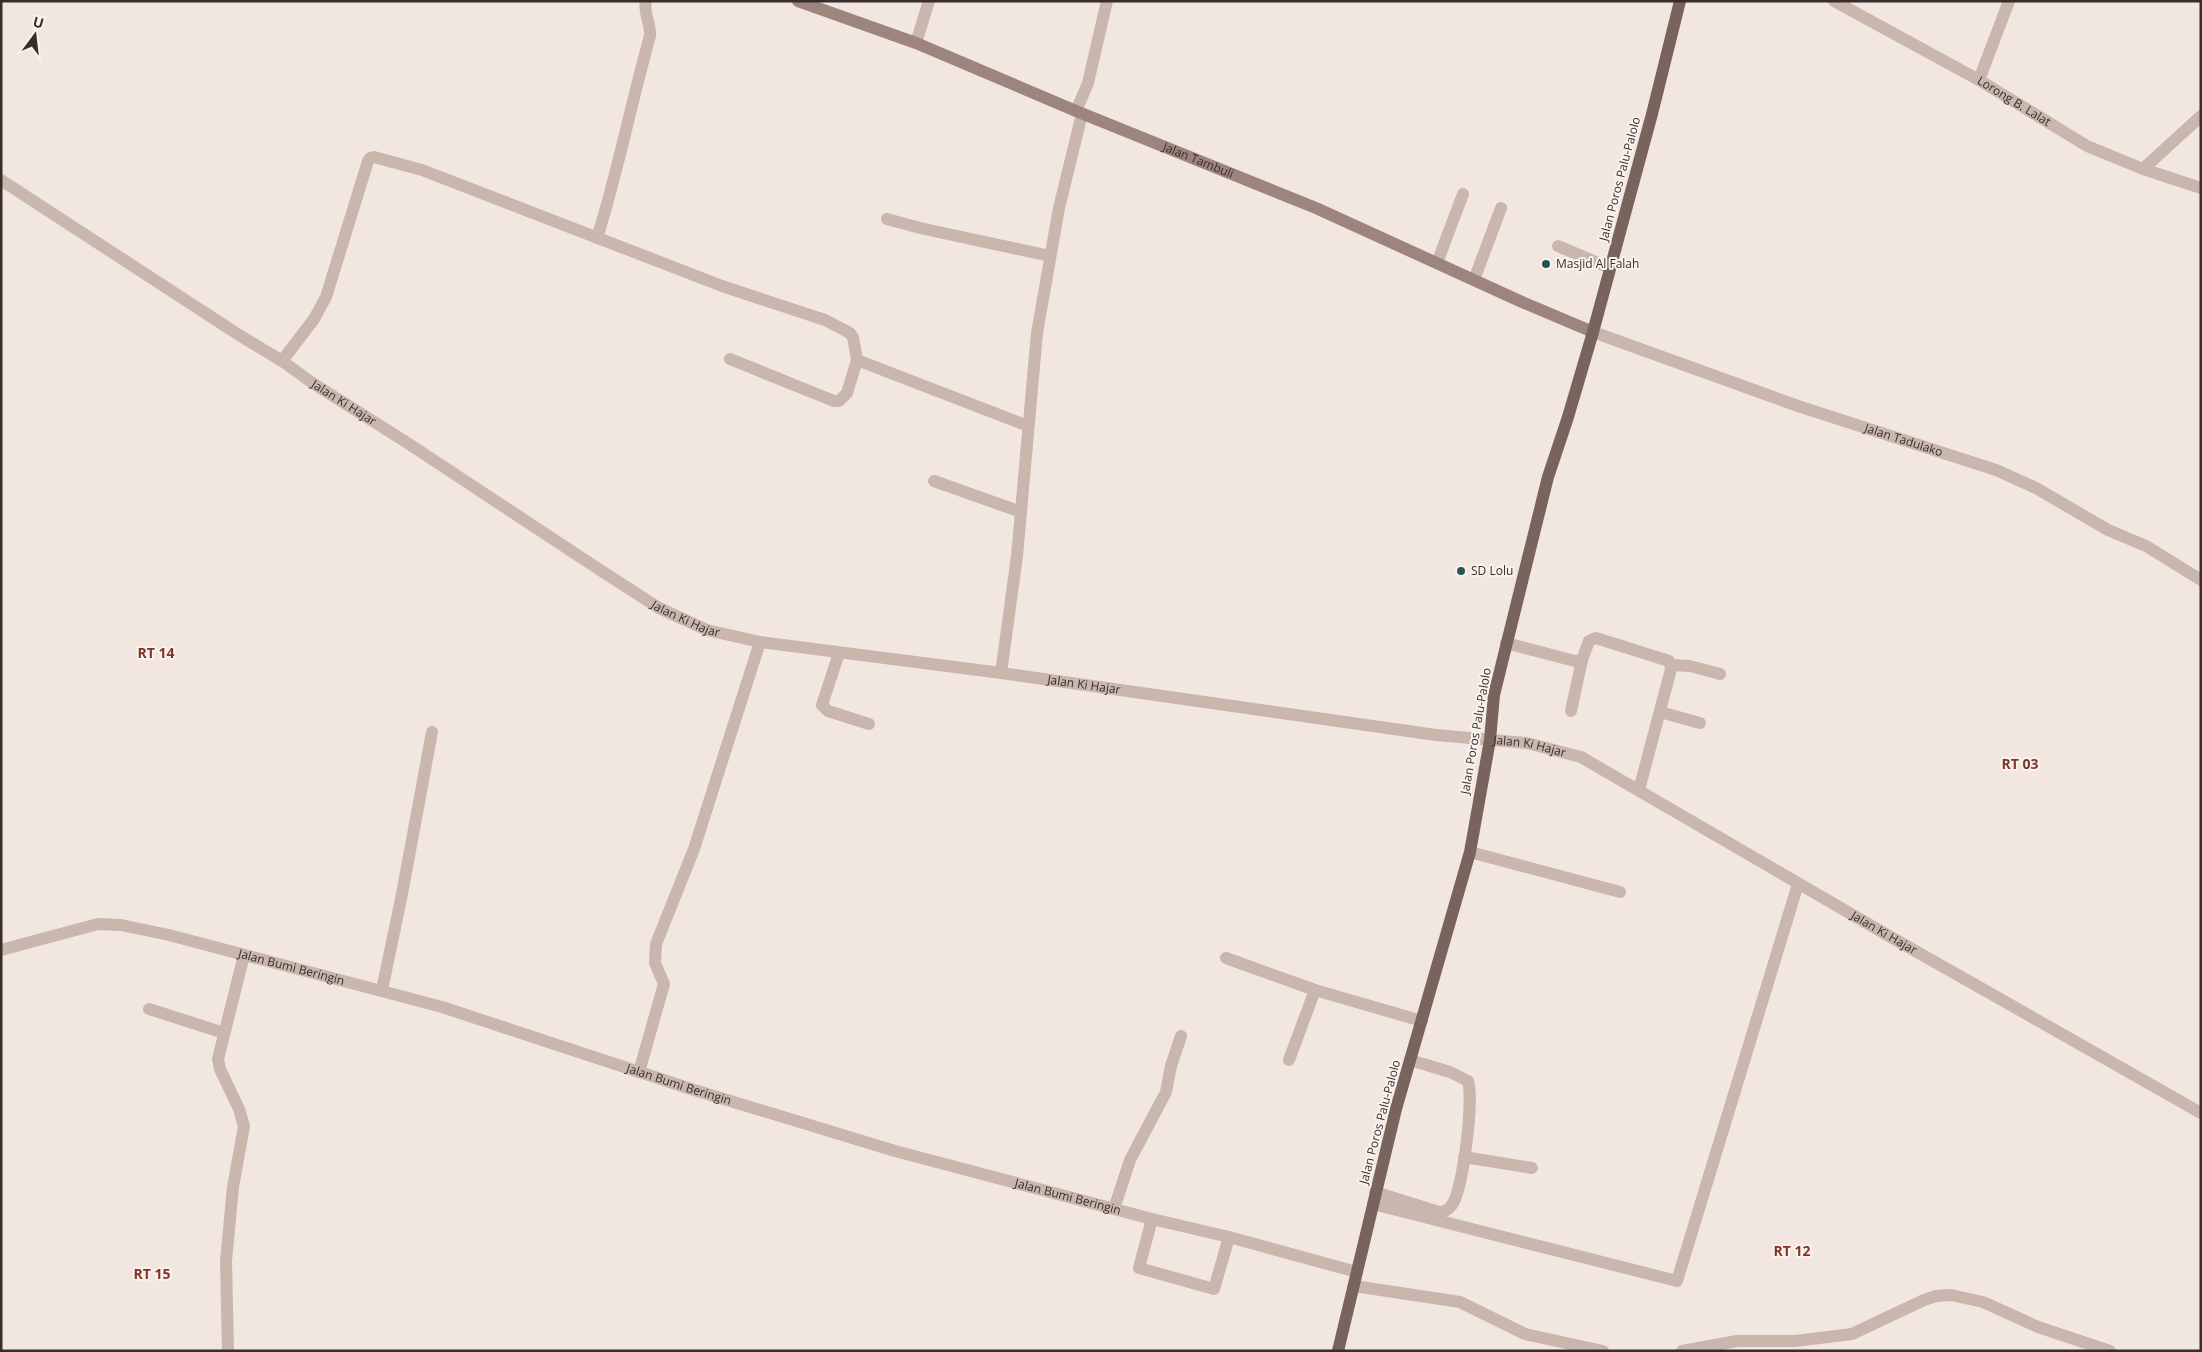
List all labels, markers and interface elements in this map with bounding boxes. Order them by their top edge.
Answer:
north arrow [10,10,60,60]
text: U [31,11,46,33]
street label: Lorong B. Lalat [1974,72,2054,130]
street label: Jalan Poros Palu-Palolo [1594,115,1644,244]
street label: Jalan Tambuli [1159,138,1237,182]
place label: Masjid Al Falah [1556,255,1639,272]
marker: Masjid Al Falah [1540,258,1552,270]
street label: Jalan Ki Hajar [308,375,380,429]
street label: Jalan Tadulako [1862,419,1945,460]
place label: SD Lolu [1471,562,1513,579]
marker: SD Lolu [1455,565,1467,577]
street label: Jalan Ki Hajar [647,596,722,641]
district label: RT 14 [138,643,175,662]
street label: Jalan Poros Palu-Palolo [1456,666,1495,796]
street label: Jalan Ki Hajar [1045,671,1122,698]
street label: Jalan Ki Hajar [1492,731,1568,761]
district label: RT 03 [2002,754,2039,773]
street label: Jalan Ki Hajar [1847,906,1920,958]
street label: Jalan Bumi Beringin [236,944,346,989]
street label: Jalan Poros Palu-Palolo [1354,1058,1404,1187]
street label: Jalan Bumi Beringin [623,1059,733,1109]
street label: Jalan Bumi Beringin [1012,1174,1123,1218]
district label: RT 12 [1774,1241,1811,1260]
district label: RT 15 [134,1264,171,1283]

